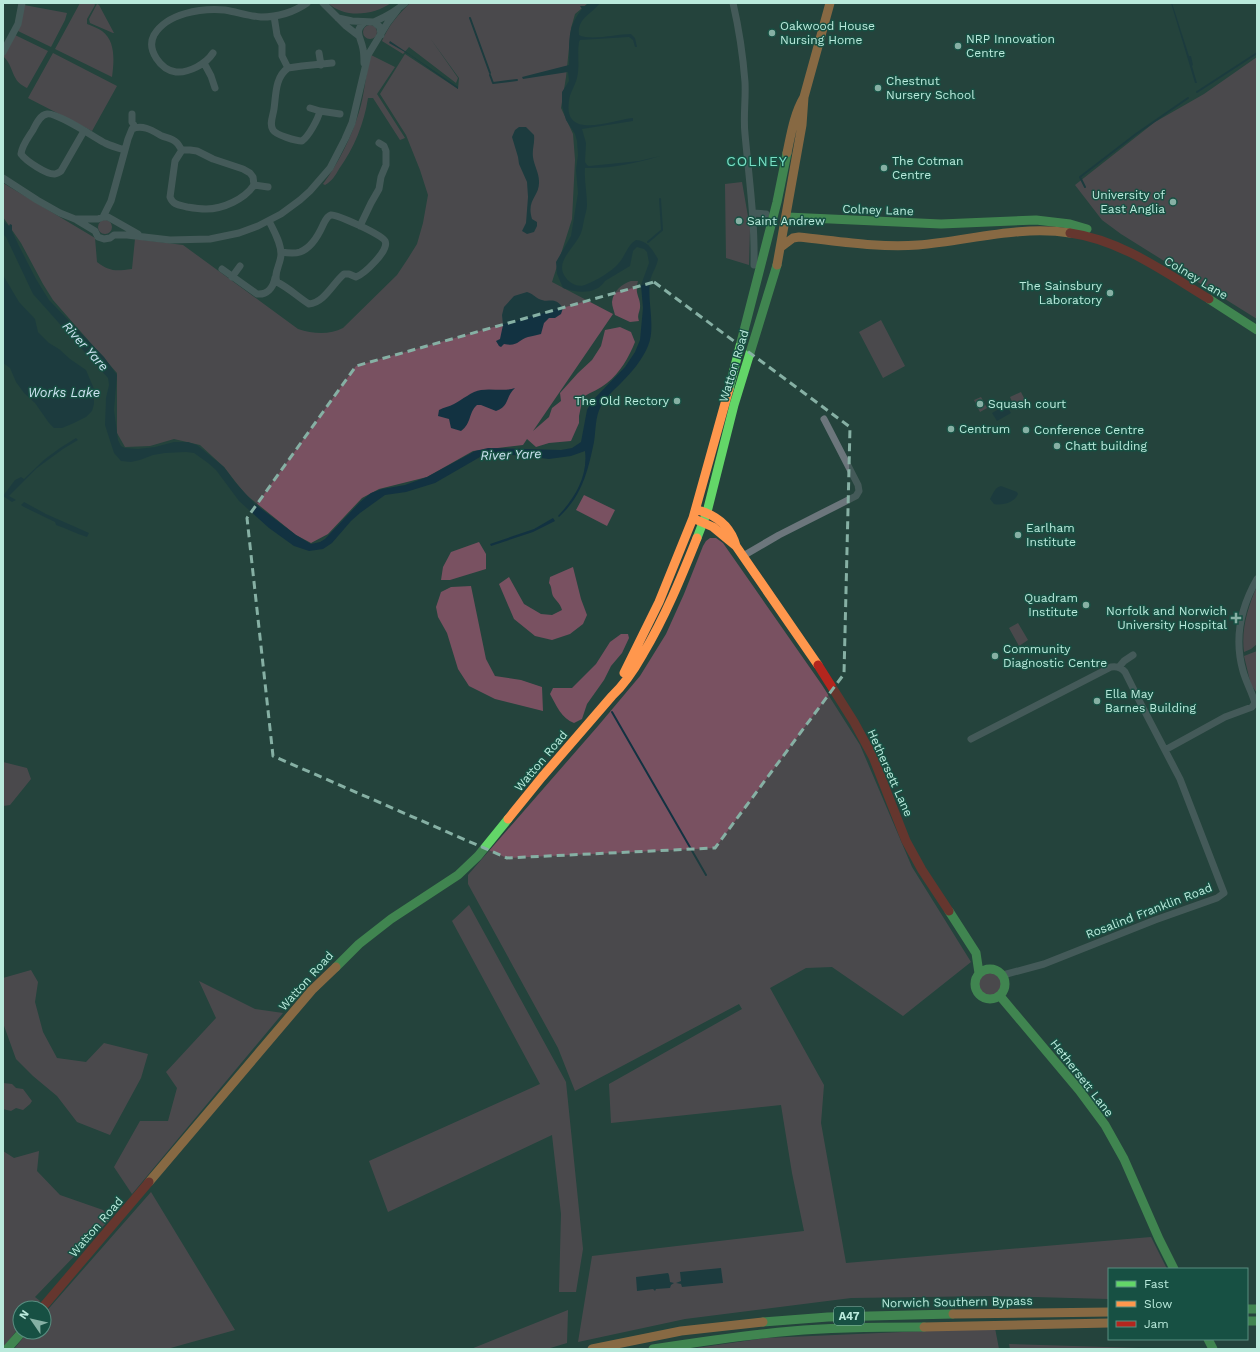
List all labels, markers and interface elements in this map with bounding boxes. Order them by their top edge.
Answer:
place label: Oakwood House Nursing Home [780,19,875,47]
marker: Oakwood House Nursing Home [767,28,777,38]
place label: NRP Innovation Centre [966,32,1055,60]
marker: NRP Innovation Centre [953,41,963,51]
place label: Chestnut Nursery School [886,74,975,102]
marker: Chestnut Nursery School [873,83,883,93]
district label: COLNEY [726,153,788,169]
place label: The Cotman Centre [892,154,963,182]
marker: The Cotman Centre [879,163,889,173]
place label: University of East Anglia [1092,188,1165,216]
marker: University of East Anglia [1168,197,1178,207]
street label: Colney Lane [842,202,914,218]
place label: Saint Andrew [747,214,825,228]
marker: Saint Andrew [734,216,744,226]
street label: Colney Lane [1162,254,1230,302]
place label: The Sainsbury Laboratory [1019,279,1103,307]
marker: The Sainsbury Laboratory [1105,288,1115,298]
water label: River Yare [60,319,112,374]
street label: Watton Road [716,328,752,404]
water label: Works Lake [28,385,100,400]
place label: The Old Rectory [575,394,670,408]
marker: The Old Rectory [672,396,682,406]
place label: Squash court [988,397,1066,411]
marker: Squash court [975,399,985,409]
place label: Centrum [959,422,1010,436]
place label: Conference Centre [1034,423,1144,437]
marker: Centrum [946,424,956,434]
marker: Conference Centre [1021,425,1031,435]
place label: Chatt building [1065,439,1148,453]
marker: Chatt building [1052,441,1062,451]
water label: River Yare [480,446,542,463]
place label: Earlham Institute [1026,521,1076,549]
marker: Earlham Institute [1013,530,1023,540]
place label: Quadram Institute [1024,591,1078,619]
marker: Quadram Institute [1081,600,1091,610]
place label: Norfolk and Norwich University Hospital [1106,604,1227,632]
marker: Norfolk and Norwich University Hospital [1230,612,1242,624]
place label: Community Diagnostic Centre [1003,642,1107,670]
marker: Community Diagnostic Centre [990,651,1000,661]
place label: Ella May Barnes Building [1105,687,1197,715]
marker: Ella May Barnes Building [1092,696,1102,706]
street label: Hethersett Lane [864,727,916,819]
street label: Watton Road [512,728,570,794]
street label: Rosalind Franklin Road [1084,880,1214,942]
street label: Watton Road [276,948,336,1014]
street label: Hethersett Lane [1047,1037,1117,1120]
street label: Watton Road [66,1194,126,1260]
legend [1108,1268,1248,1340]
text: Fast [1144,1277,1169,1291]
street label: Norwich Southern Bypass [881,1294,1033,1310]
text: Slow [1144,1297,1172,1311]
north arrow [12,1300,52,1340]
road number: A47 [834,1307,864,1325]
text: N [16,1308,32,1322]
text: Jam [1144,1317,1169,1331]

